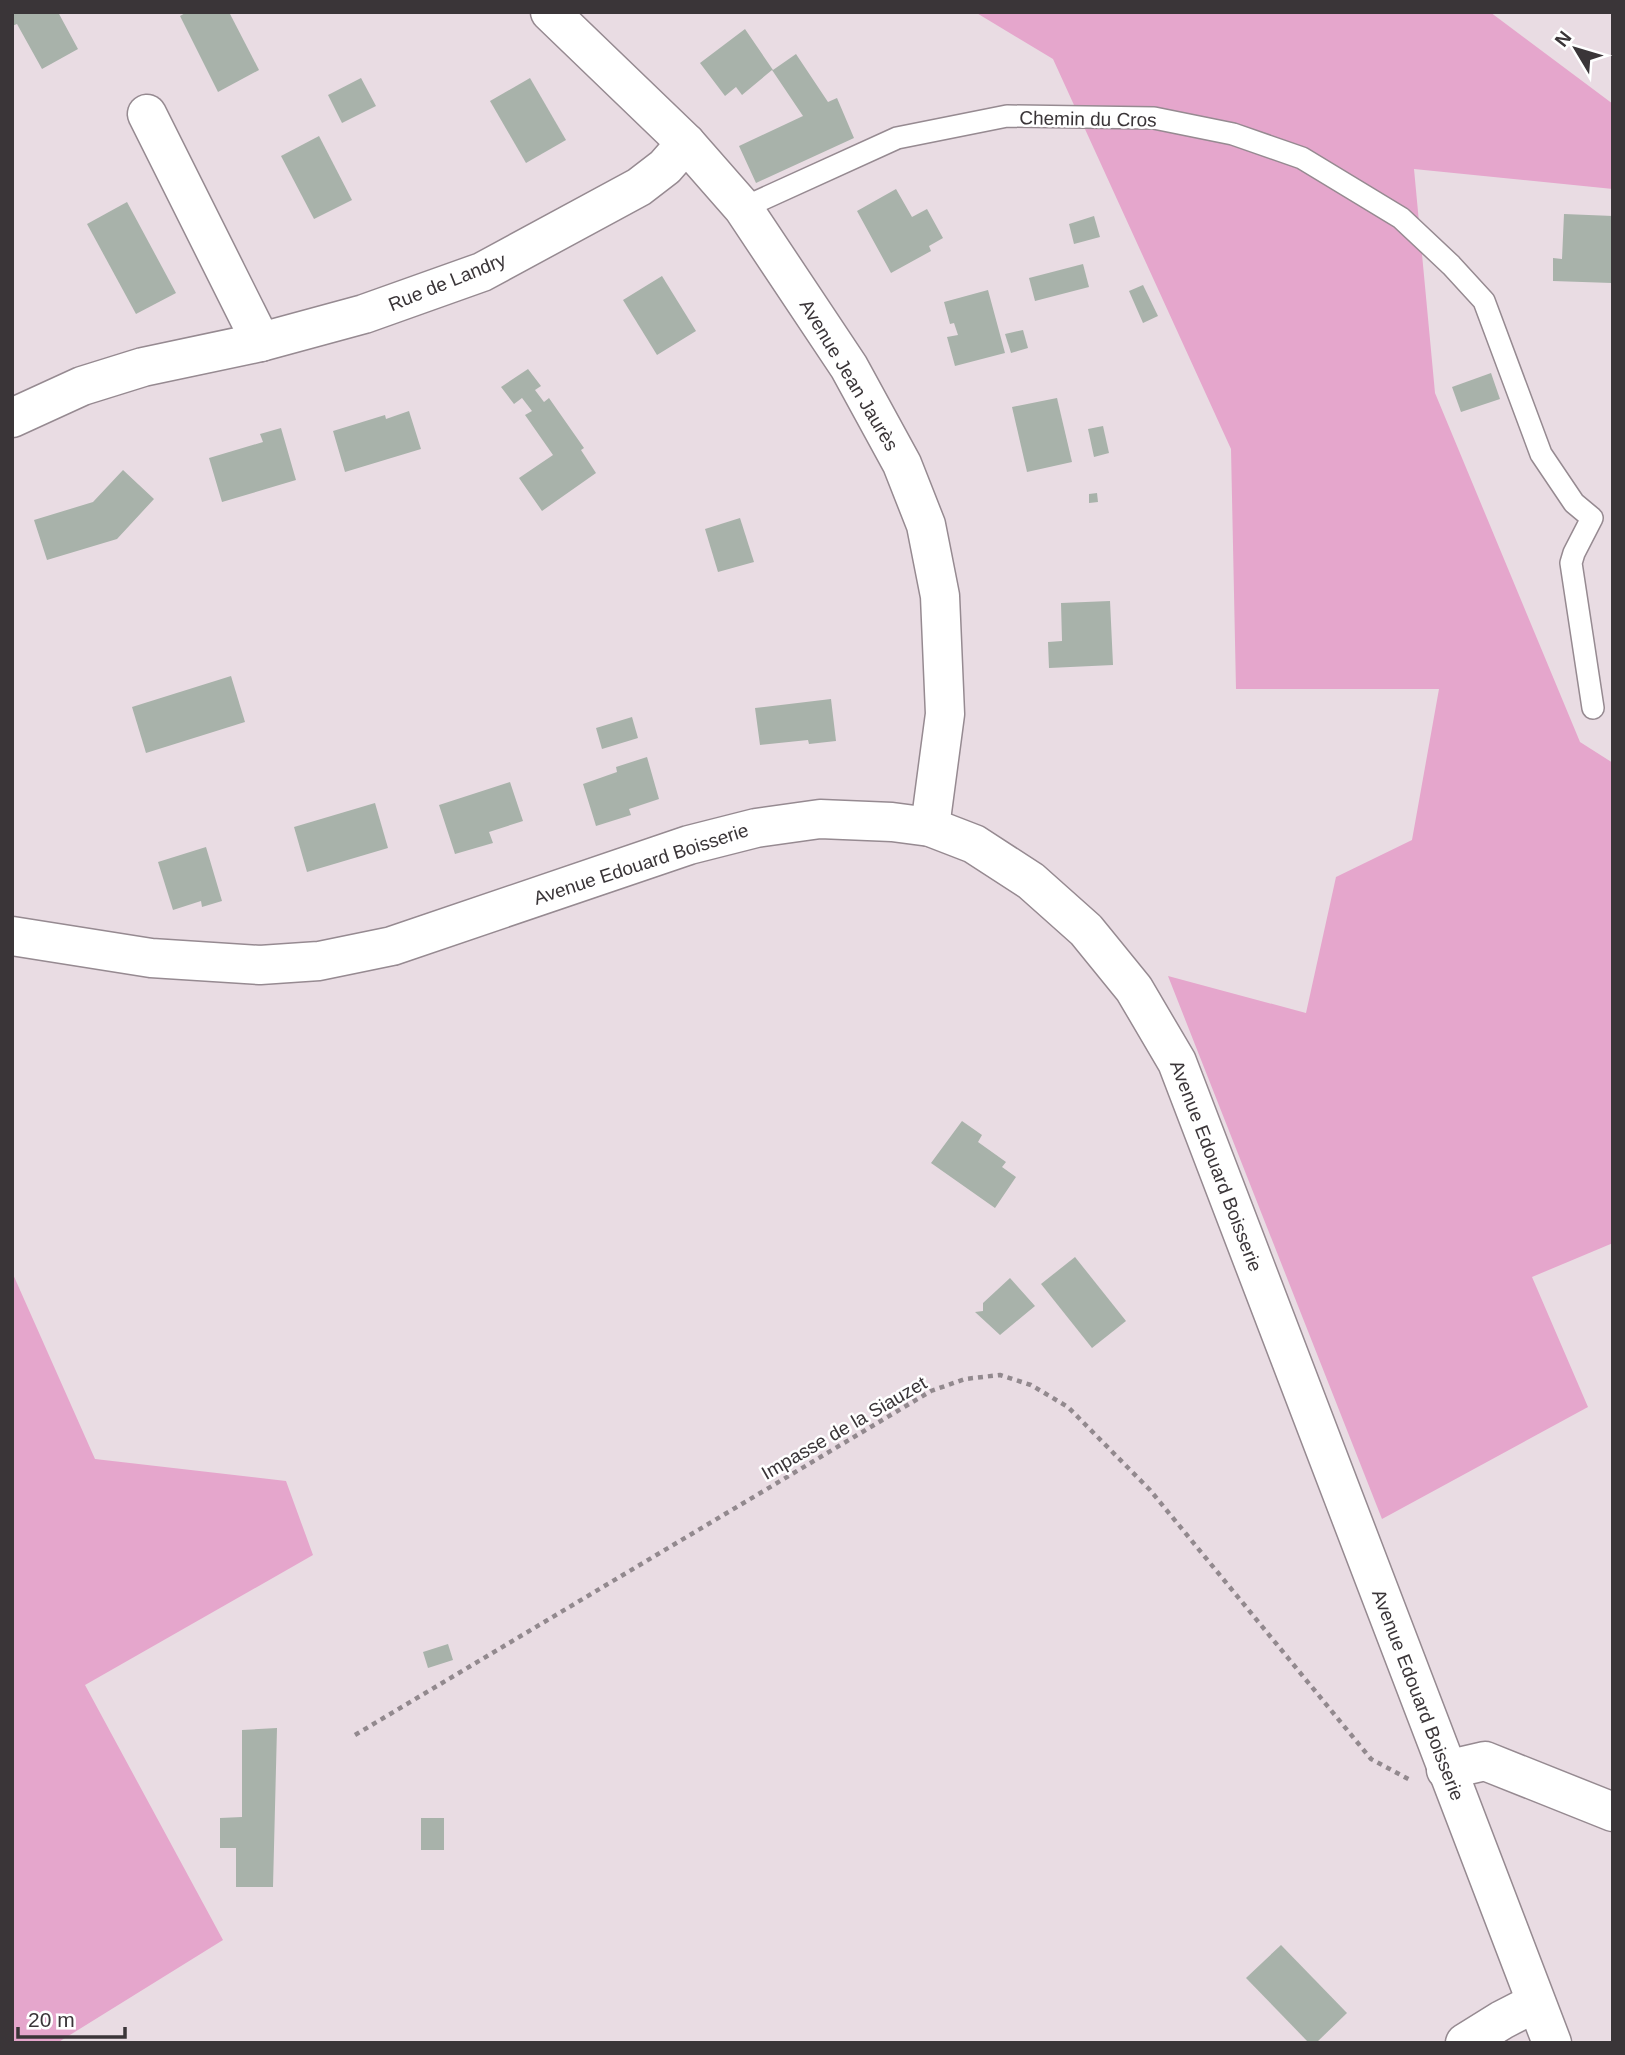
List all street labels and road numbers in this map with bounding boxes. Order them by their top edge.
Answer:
street label: Chemin du Cros [1019,107,1157,131]
street label: Rue de Landry [385,249,509,315]
street label: Avenue Jean Jaurès [795,295,903,455]
street label: Avenue Edouard Boisserie [531,819,751,909]
street label: Avenue Edouard Boisserie [1166,1057,1266,1275]
street label: Impasse de la Siauzet [758,1372,931,1484]
street label: Avenue Edouard Boisserie [1368,1586,1468,1804]

